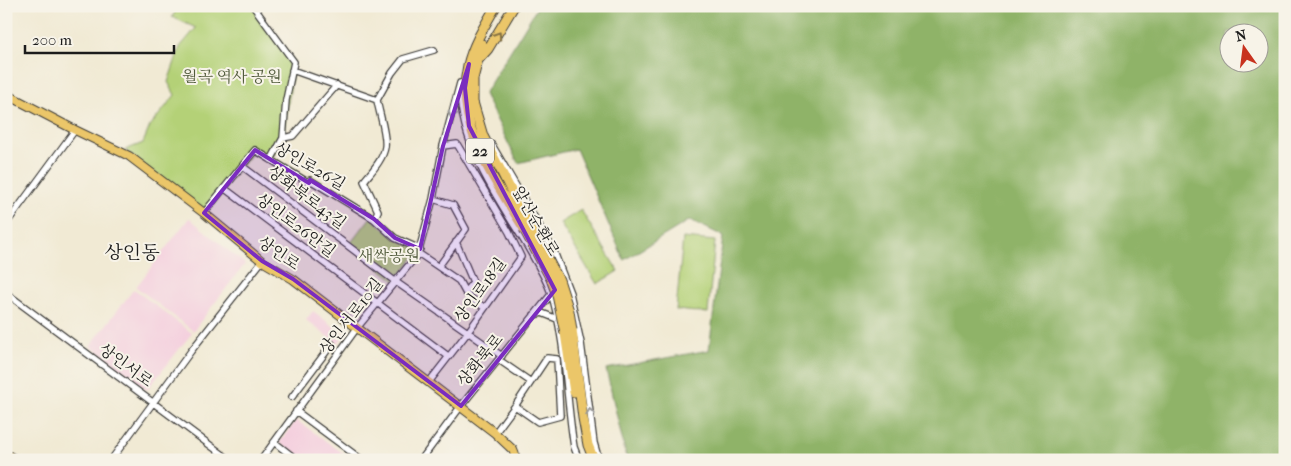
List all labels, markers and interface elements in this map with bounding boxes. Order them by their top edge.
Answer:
scale bar [25,22,174,54]
north arrow [1218,22,1268,72]
text: N [1234,26,1249,45]
text: 200 m [32,31,72,49]
one-way arrow [492,31,501,40]
park label: 월곡 역사 공원 [182,67,282,86]
one-way arrow [447,110,457,118]
street label: 상인로26길 [271,138,349,194]
road number: 22 [466,138,494,164]
street label: 상화북로43길 [264,161,350,233]
street label: 앞산순환로 [508,183,564,260]
street label: 상인로26안길 [253,189,339,261]
street label: 상인로 [254,232,304,274]
district label: 상인동 [104,242,160,264]
park label: 새싹공원 [358,246,420,265]
street label: 상인로18길 [450,254,510,326]
street label: 상인서로10길 [315,274,387,358]
street label: 상화북로 [453,330,507,390]
street label: 상인서로 [95,339,157,391]
one-way arrow [585,408,595,416]

